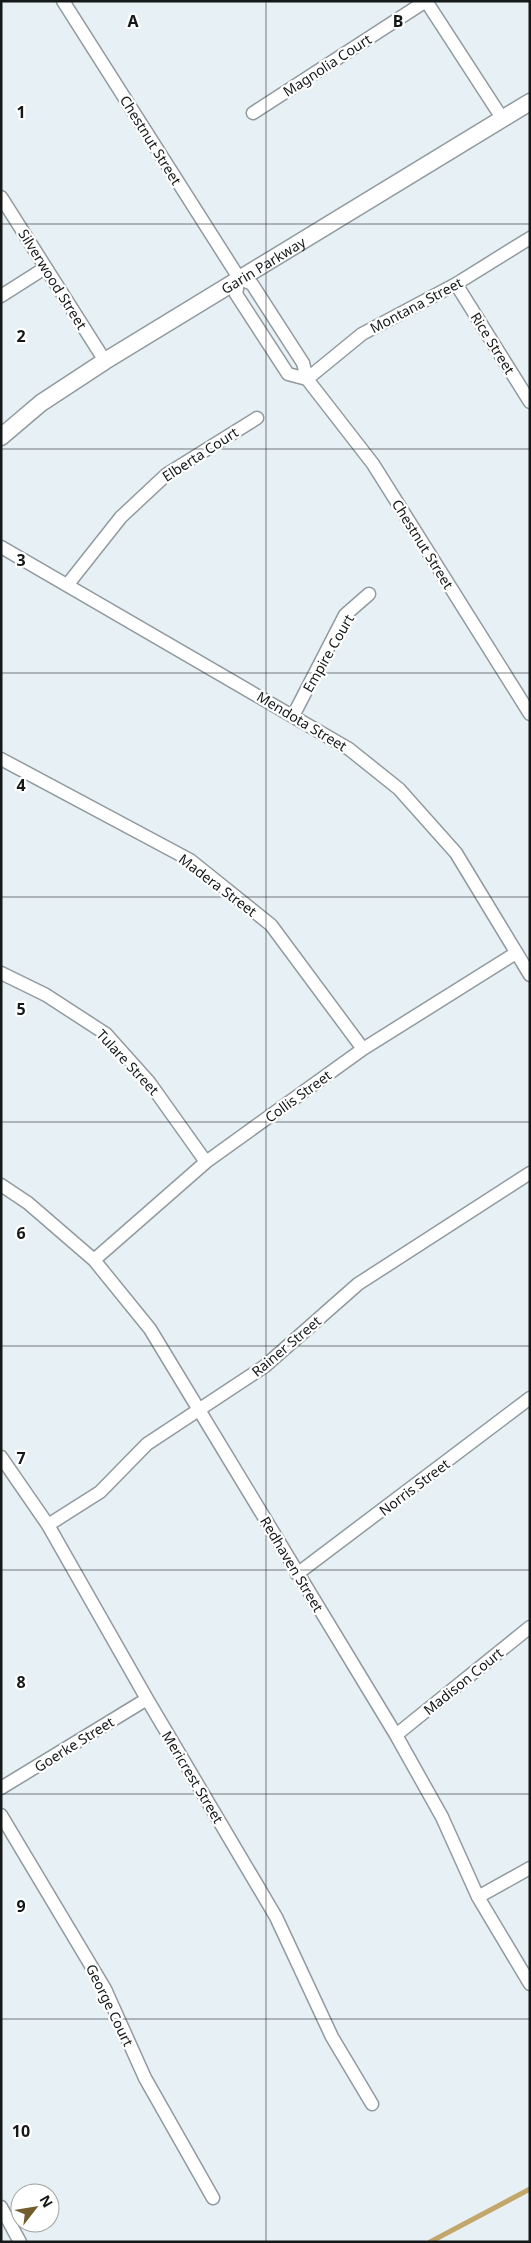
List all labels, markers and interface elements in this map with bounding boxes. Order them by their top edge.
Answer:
text: A [127,10,139,32]
text: B [393,10,403,32]
street label: Magnolia Court [279,29,375,101]
street label: Chestnut Street [116,92,186,188]
text: 1 [16,101,26,123]
street label: Silverwood Street [14,225,92,333]
street label: Garin Parkway [217,231,309,298]
street label: Montana Street [367,273,465,337]
street label: Rice Street [466,308,520,378]
text: 2 [16,325,26,347]
street label: Elberta Court [158,422,242,486]
street label: Chestnut Street [388,496,458,592]
text: 3 [16,549,26,571]
street label: Empire Court [298,611,358,695]
street label: Mendota Street [253,687,351,755]
text: 4 [16,774,26,796]
street label: Madera Street [175,849,261,921]
text: 5 [16,998,26,1020]
street label: Tulare Street [93,1025,163,1099]
street label: Collis Street [261,1066,335,1126]
text: 6 [16,1222,26,1244]
street label: Rainer Street [247,1311,325,1381]
text: 7 [16,1447,26,1469]
street label: Norris Street [375,1454,453,1520]
street label: Redhaven Street [256,1513,328,1615]
street label: Madison Court [419,1643,507,1719]
text: 8 [16,1671,26,1693]
street label: Goerke Street [31,1712,117,1776]
street label: Mericrest Street [158,1727,228,1827]
text: 9 [16,1895,26,1917]
street label: George Court [82,1961,138,2049]
text: 10 [12,2120,30,2142]
north arrow [10,2183,60,2233]
text: N [35,2191,58,2211]

